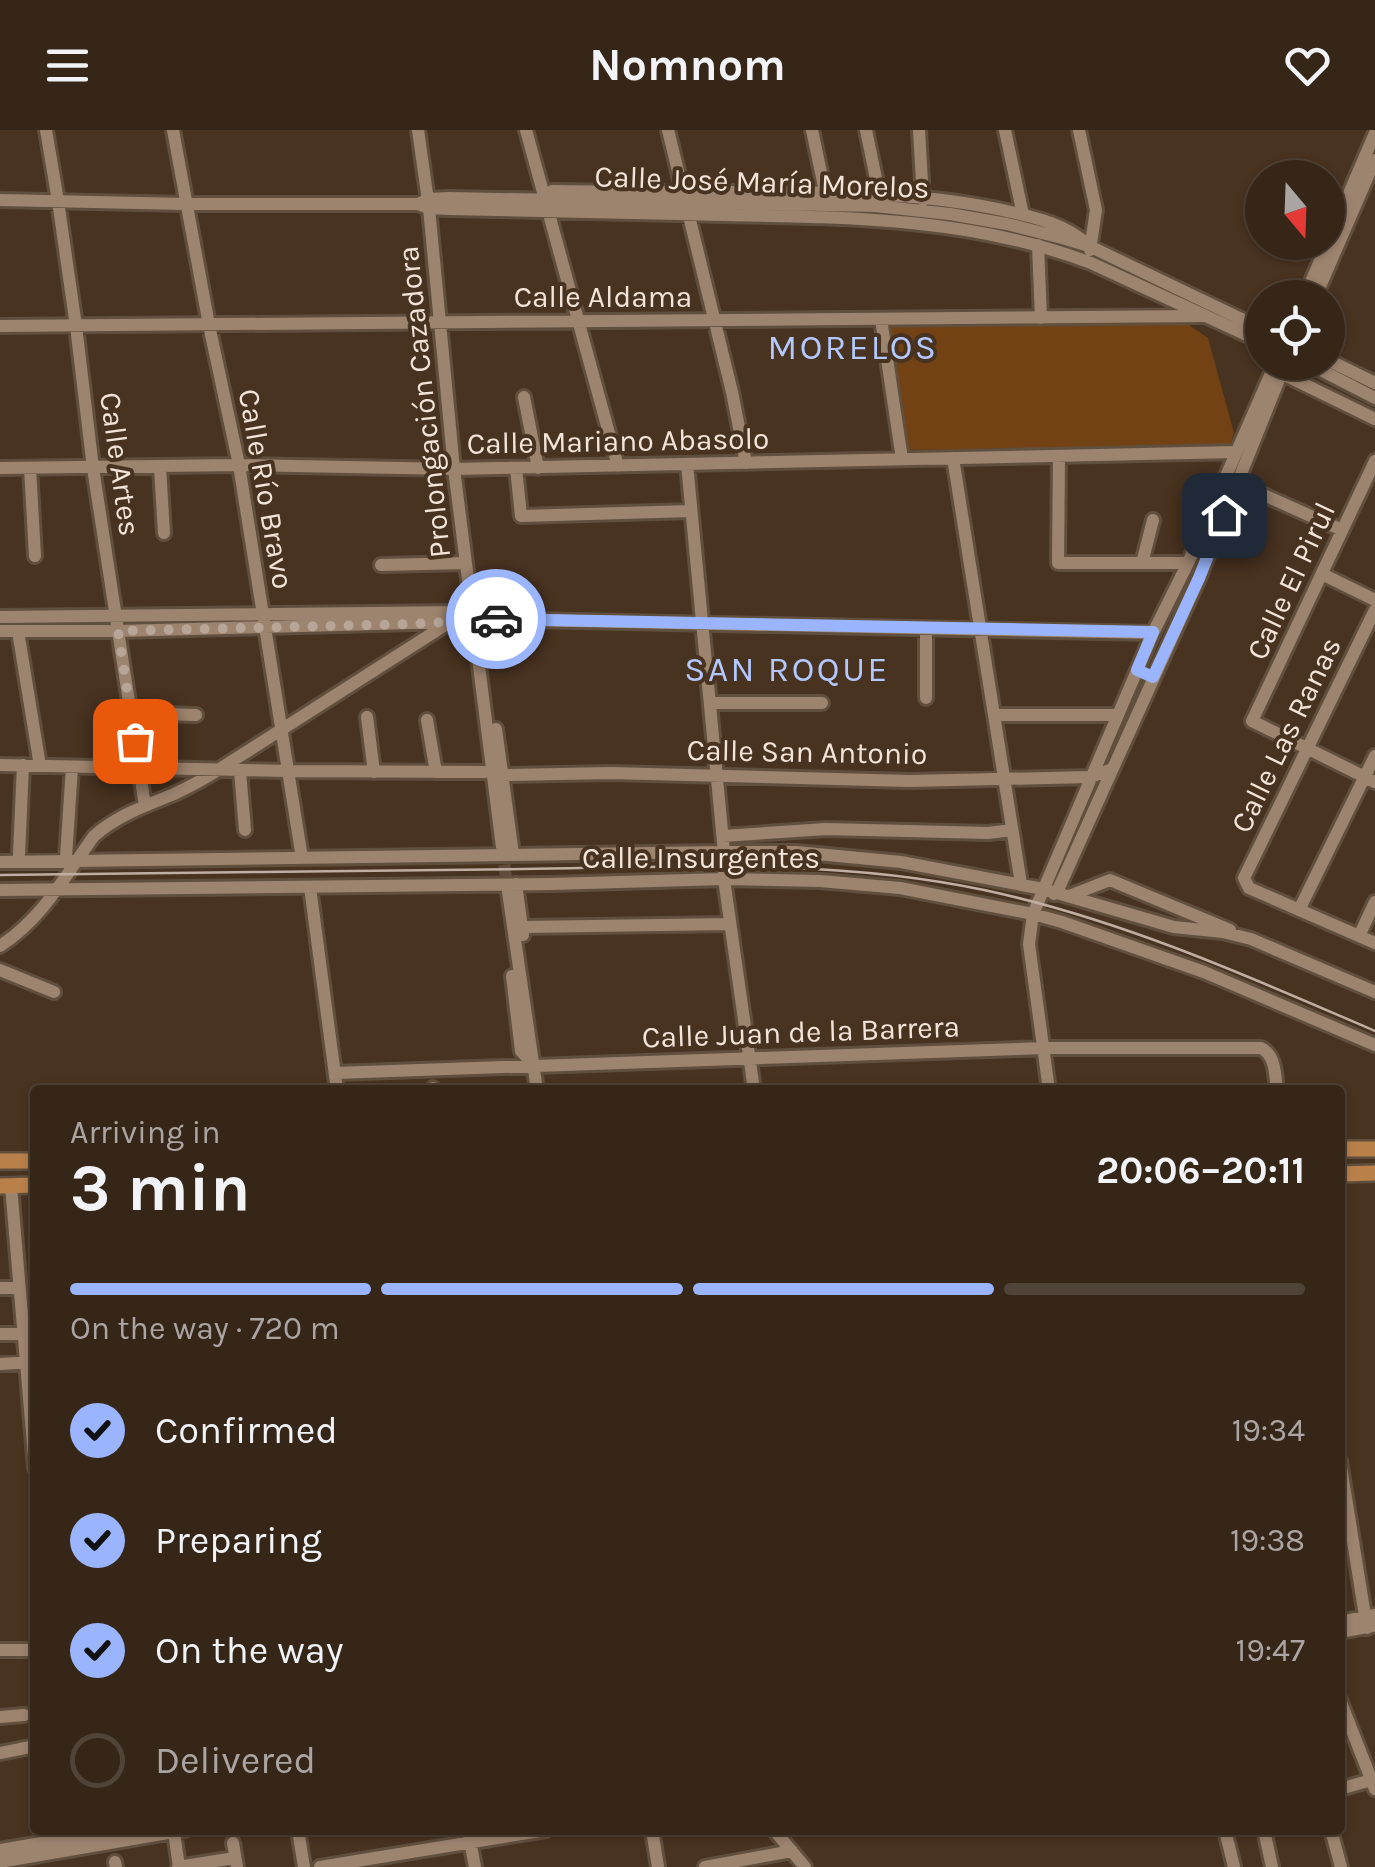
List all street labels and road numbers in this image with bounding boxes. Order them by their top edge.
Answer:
street label: Calle José María Morelos [594,158,930,206]
street label: Prolongación Cazadora [390,244,458,560]
street label: Calle Aldama [514,279,692,315]
street label: Calle Río Bravo [231,386,301,592]
street label: Calle Artes [92,390,148,538]
street label: Calle Mariano Abasolo [466,420,770,462]
street label: Calle El Pirul [1239,497,1343,665]
street label: Calle Las Ranas [1223,631,1349,839]
street label: Calle San Antonio [686,732,928,772]
street label: Calle Insurgentes [582,840,820,876]
street label: Calle Juan de la Barrera [641,1008,961,1056]

